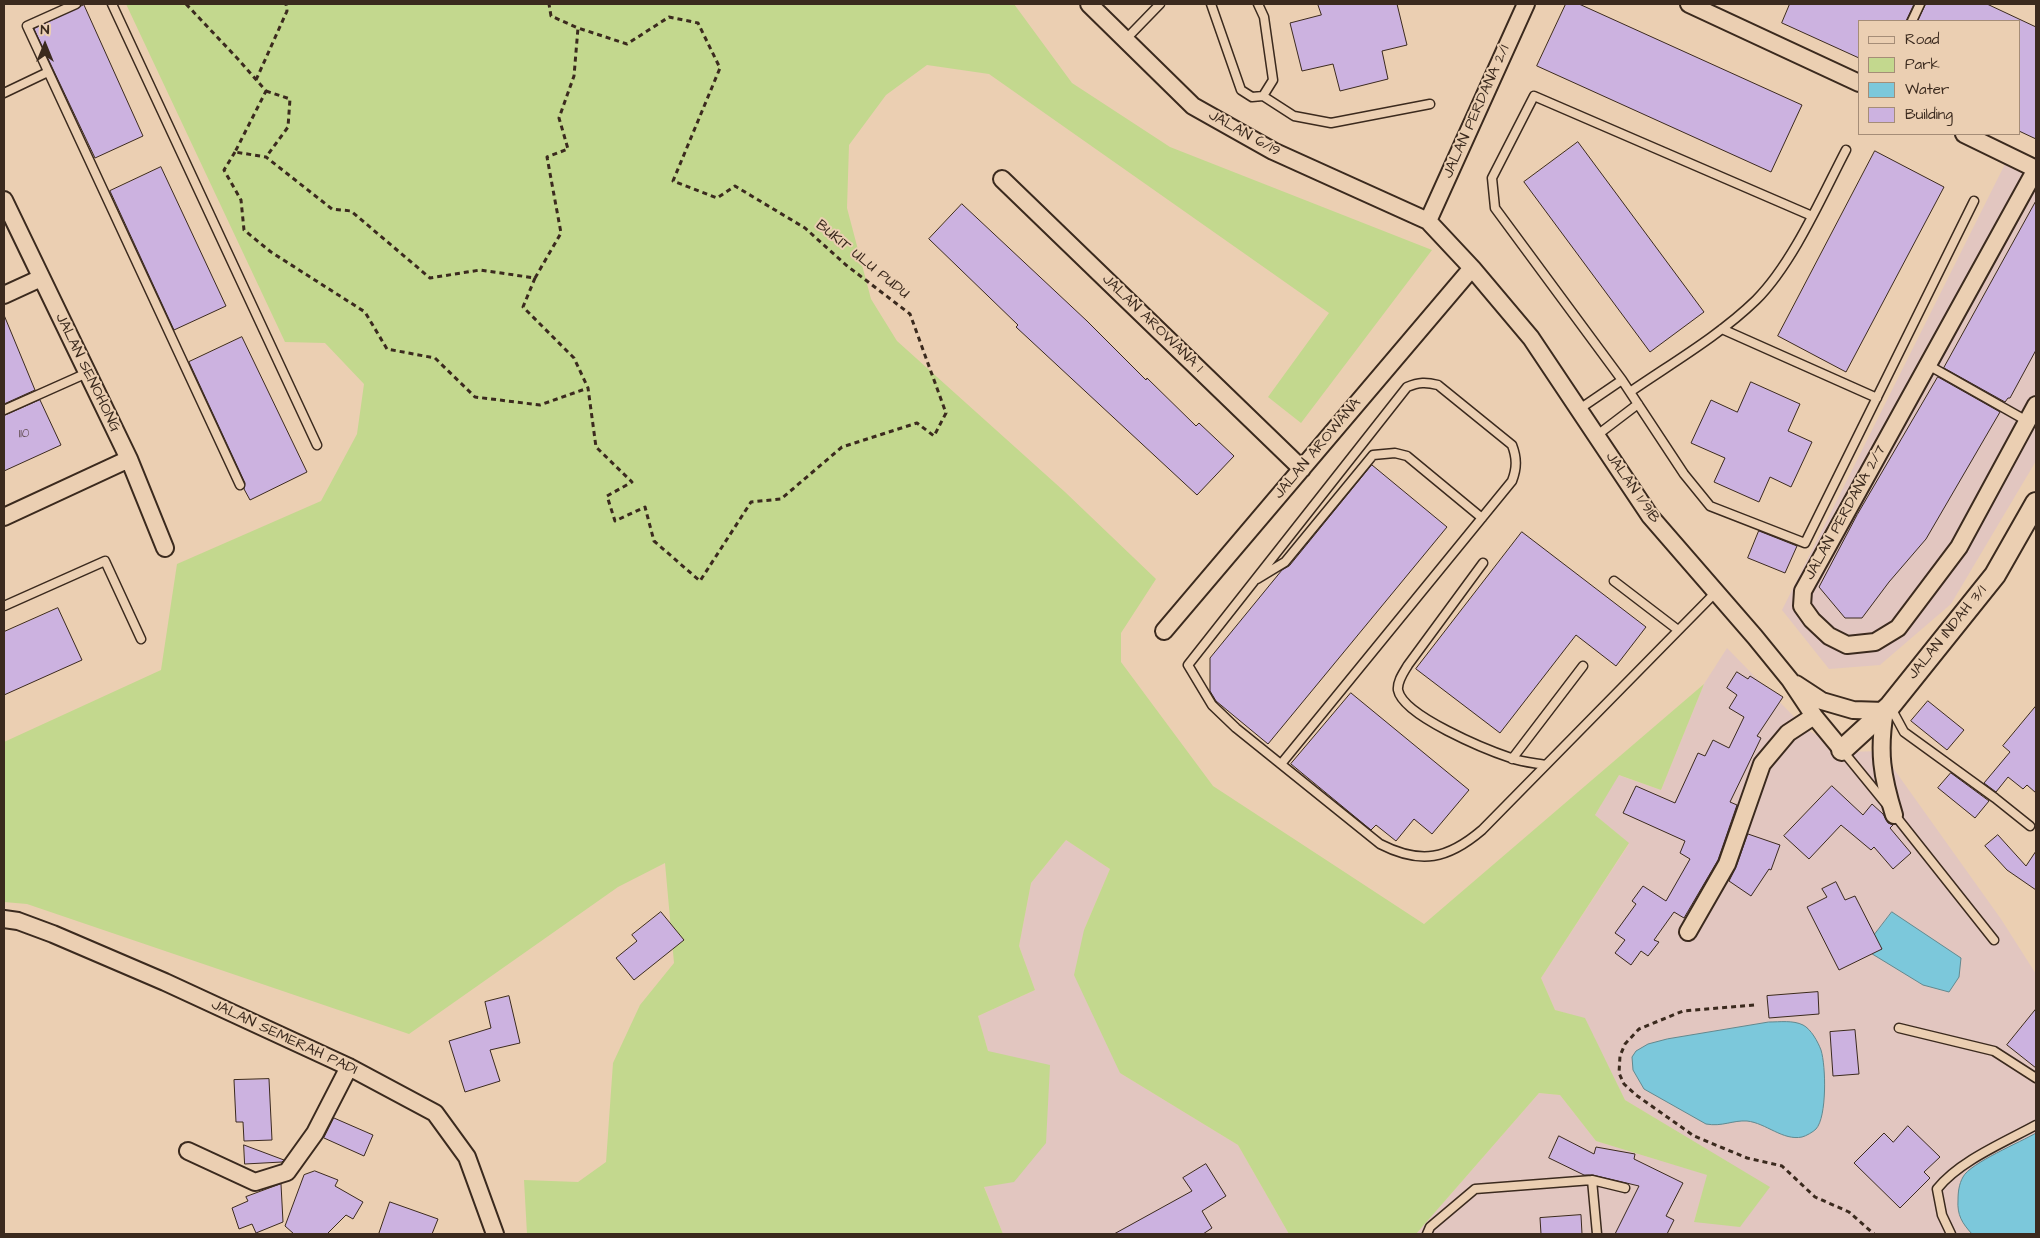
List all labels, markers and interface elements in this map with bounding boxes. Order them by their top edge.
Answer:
north arrow [20,20,70,70]
text: N [41,20,49,40]
legend [1858,20,2020,135]
text: Road [1905,29,1939,50]
street label: JALAN PERDANA 2/1 [1440,43,1514,181]
text: Park [1905,54,1940,75]
text: Water [1905,79,1949,100]
text: Building [1905,104,1953,125]
street label: JALAN 6/19 [1205,107,1283,161]
street label: BUKIT ULU PUDU [812,217,912,303]
street label: JALAN AROWANA 1 [1098,271,1206,377]
street label: JALAN SENOHONG [50,311,124,435]
street label: JALAN AROWANA [1271,395,1365,503]
house number: 110 [19,427,29,441]
street label: JALAN PERDANA 2/7 [1802,443,1890,583]
street label: JALAN 1/91B [1601,449,1663,527]
street label: JALAN INDAH 3/1 [1905,582,1991,684]
street label: JALAN SEMERAH PADI [208,996,360,1080]

